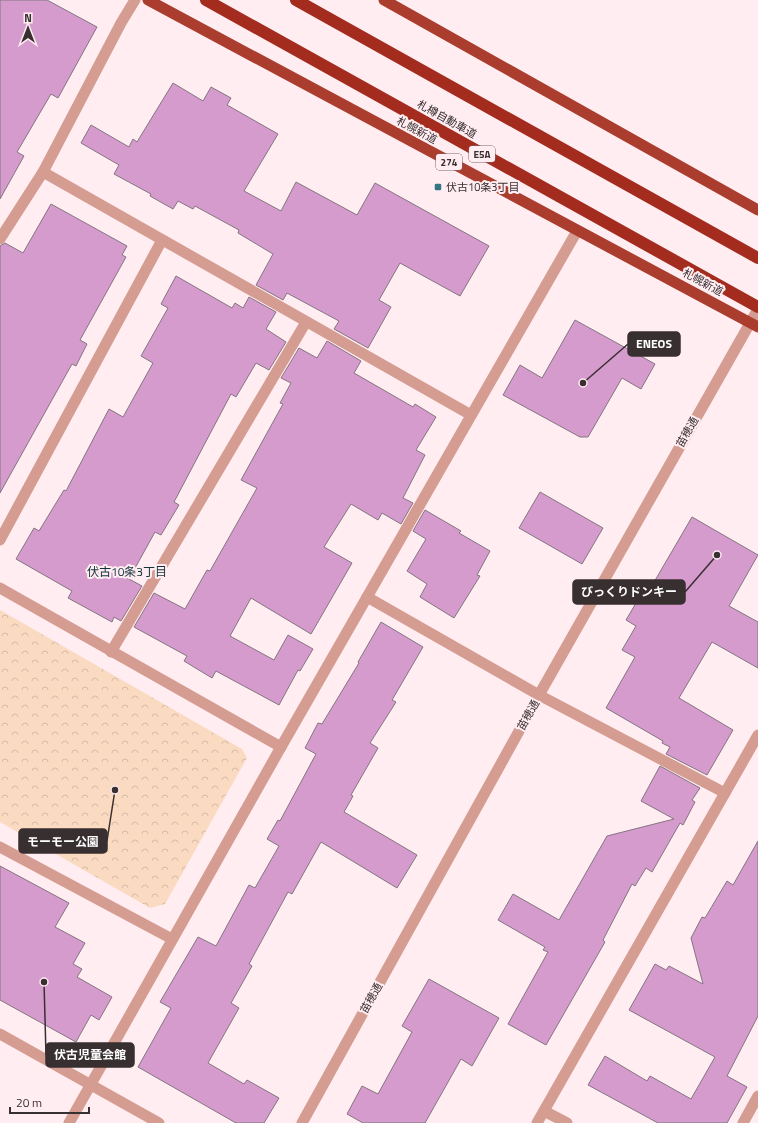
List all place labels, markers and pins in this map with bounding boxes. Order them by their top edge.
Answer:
place label: 伏古10条3丁目 [446,179,519,195]
marker: 伏古10条3丁目 [433,182,443,192]
callout: ENEOS [628,332,680,356]
callout: びっくりドンキー [573,580,685,604]
callout: モーモー公園 [19,829,107,853]
callout: 伏古児童会館 [46,1043,134,1067]

